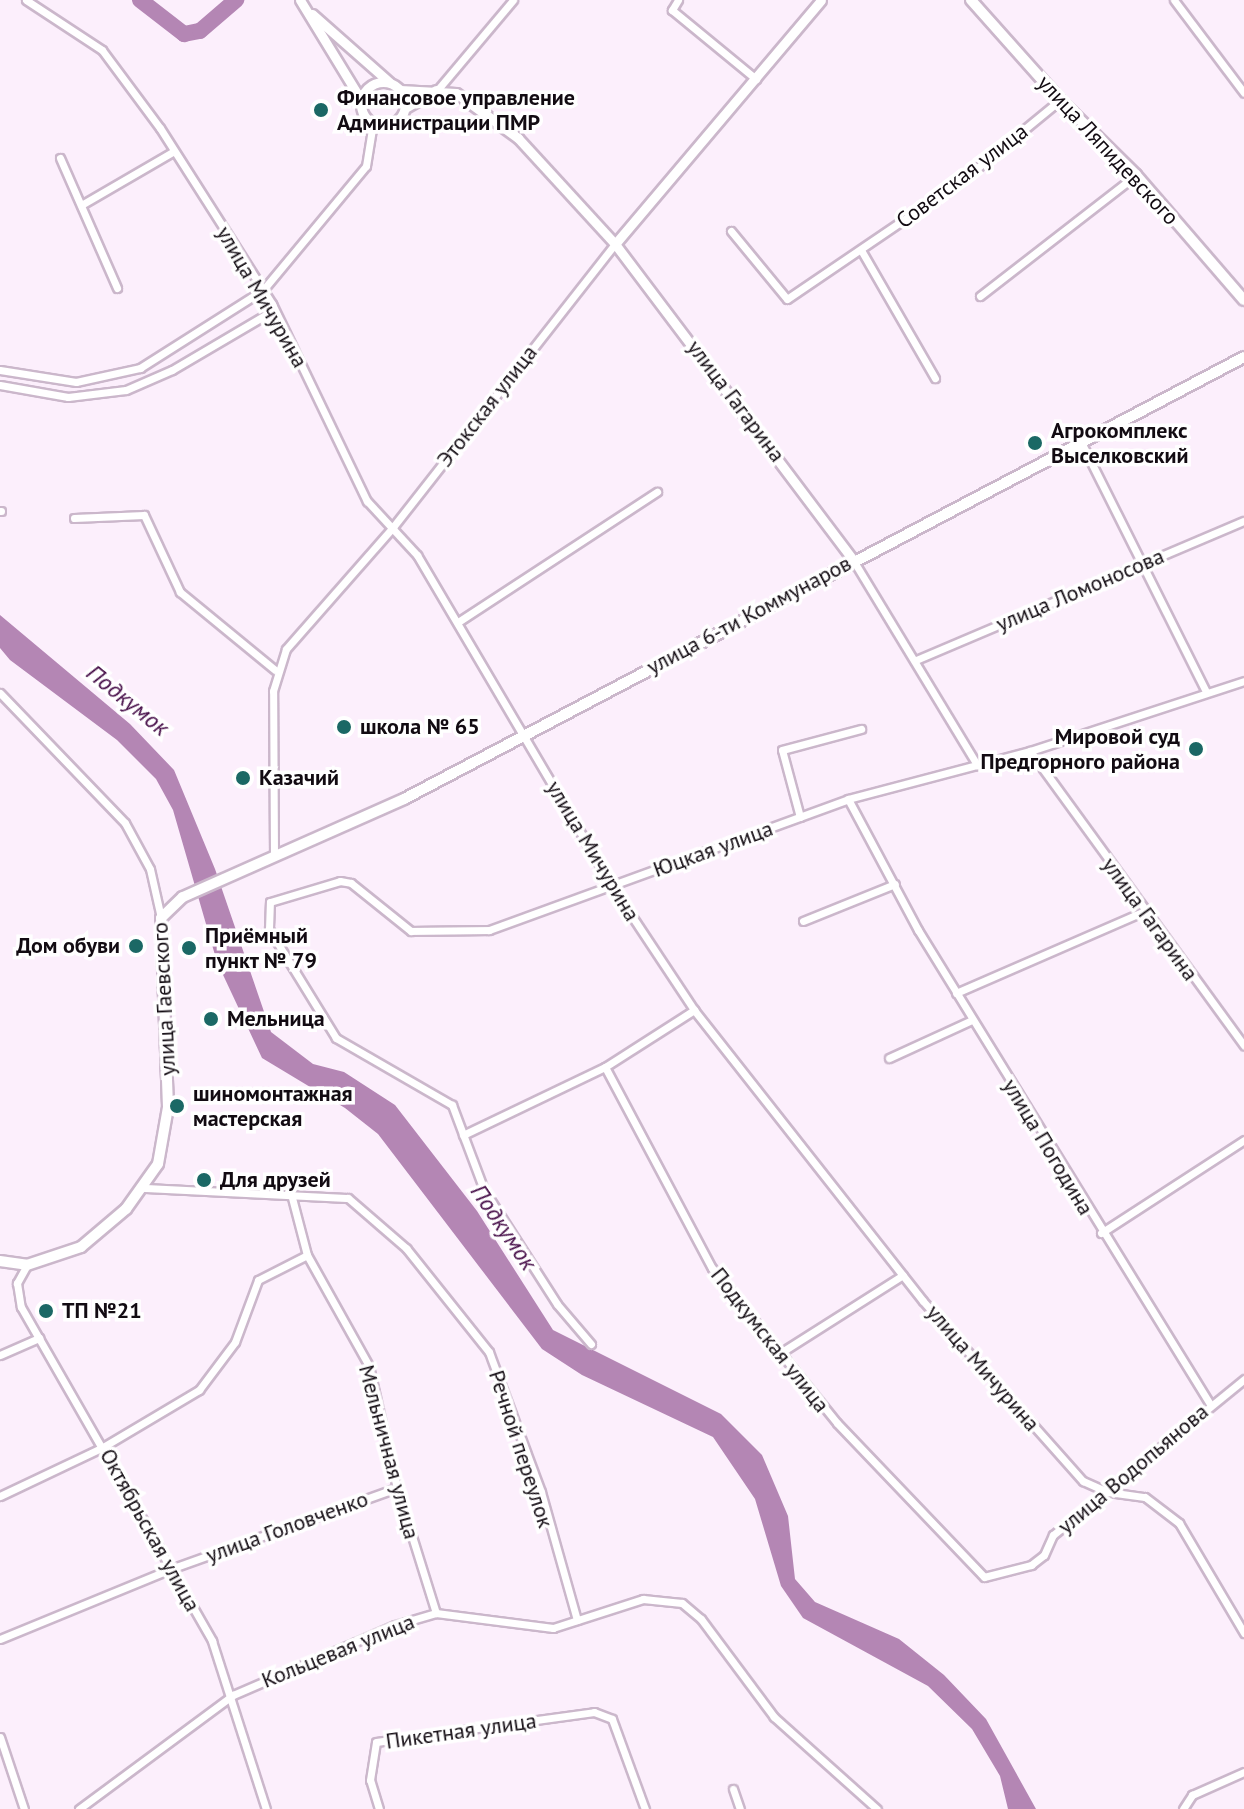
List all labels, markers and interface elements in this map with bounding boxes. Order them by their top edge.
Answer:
street label: улица Ляпидевского [1032,70,1184,230]
place label: Финансовое управление Администрации ПМР [337,84,575,136]
marker: Финансовое управление Администрации ПМР [312,101,330,119]
street label: Советская улица [891,118,1033,234]
street label: улица Мичурина [211,222,313,372]
street label: улица Гагарина [682,335,790,467]
street label: Этокская улица [431,340,543,472]
place label: Агрокомплекс Выселковский [1051,417,1189,468]
marker: Агрокомплекс Выселковский [1026,434,1044,452]
street label: улица Ломоносова [992,543,1168,637]
street label: улица 6-ти Коммунаров [642,550,856,680]
water label: Подкумок [81,658,175,742]
place label: школа № 65 [360,714,480,740]
marker: школа № 65 [335,718,353,736]
place label: Мировой суд Предгорного района [980,723,1180,774]
marker: Мировой суд Предгорного района [1187,740,1205,758]
place label: Казачий [259,765,339,791]
marker: Казачий [234,769,252,787]
street label: улица Мичурина [541,776,645,926]
street label: Юцкая улица [650,815,776,883]
street label: улица Гагарина [1096,852,1204,986]
street label: улица Гаевского [147,922,181,1076]
place label: Приёмный пункт № 79 [205,922,318,974]
place label: Дом обуви [16,933,120,959]
marker: Дом обуви [127,937,145,955]
marker: Приёмный пункт № 79 [180,939,198,957]
place label: Мельница [227,1006,325,1032]
marker: Мельница [202,1010,220,1028]
street label: улица Погодина [997,1074,1099,1220]
place label: шиномонтажная мастерская [193,1080,353,1132]
marker: шиномонтажная мастерская [168,1097,186,1115]
place label: Для друзей [220,1167,331,1193]
marker: Для друзей [195,1171,213,1189]
water label: Подкумок [465,1178,543,1276]
street label: Подкумская улица [705,1262,835,1418]
place label: ТП №21 [62,1298,142,1324]
street label: улица Мичурина [921,1299,1045,1437]
marker: ТП №21 [37,1302,55,1320]
street label: Мельничная улица [353,1362,425,1542]
street label: Речной переулок [483,1367,559,1531]
street label: улица Водопьянова [1052,1398,1214,1540]
street label: Октябрьская улица [94,1444,206,1616]
street label: улица Головченко [202,1485,372,1569]
street label: Кольцевая улица [258,1608,418,1694]
street label: Пикетная улица [384,1707,538,1755]

